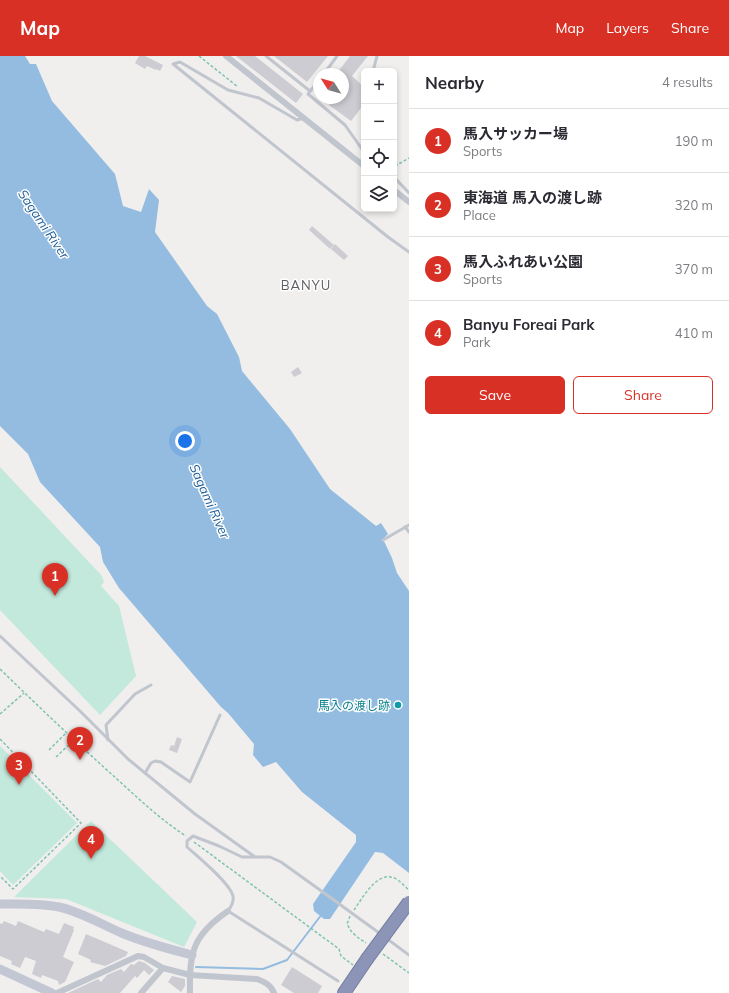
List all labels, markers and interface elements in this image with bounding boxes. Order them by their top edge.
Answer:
text: Map [20,16,60,40]
text: Map [555,19,584,37]
text: Layers [606,19,649,37]
text: Share [671,19,709,37]
north arrow [313,68,349,104]
map controls [361,68,397,212]
button: + [361,68,397,104]
text: Nearby [425,72,484,93]
text: 4 results [662,74,713,90]
button: − [361,104,397,140]
text: 馬入サッカー場 [463,124,568,143]
text: 1 [434,133,442,149]
text: 190 m [675,133,713,149]
button: locate [361,140,397,176]
text: Sports [463,143,502,159]
button: layers [361,176,397,212]
water label: Sagami River [15,186,74,263]
text: 東海道 馬入の渡し跡 [463,188,602,207]
text: 2 [434,197,442,213]
text: 320 m [675,197,713,213]
text: Place [463,207,496,223]
text: 馬入ふれあい公園 [463,252,583,271]
text: 3 [434,261,442,277]
text: 370 m [675,261,713,277]
text: Sports [463,271,502,287]
district label: BANYU [281,277,331,293]
text: Banyu Foreai Park [463,315,594,334]
text: 4 [434,325,442,341]
text: 410 m [675,325,713,341]
text: Park [463,334,490,350]
button: Save [425,376,565,414]
button: Share [573,376,713,414]
your location [175,431,195,451]
water label: Sagami River [186,461,234,542]
pin: 1 [42,563,68,596]
place label: 馬入の渡し跡 [318,698,390,713]
marker: 馬入の渡し跡 [393,700,403,710]
pin: 2 [67,727,93,760]
pin: 3 [6,752,32,785]
pin: 4 [78,826,104,859]

